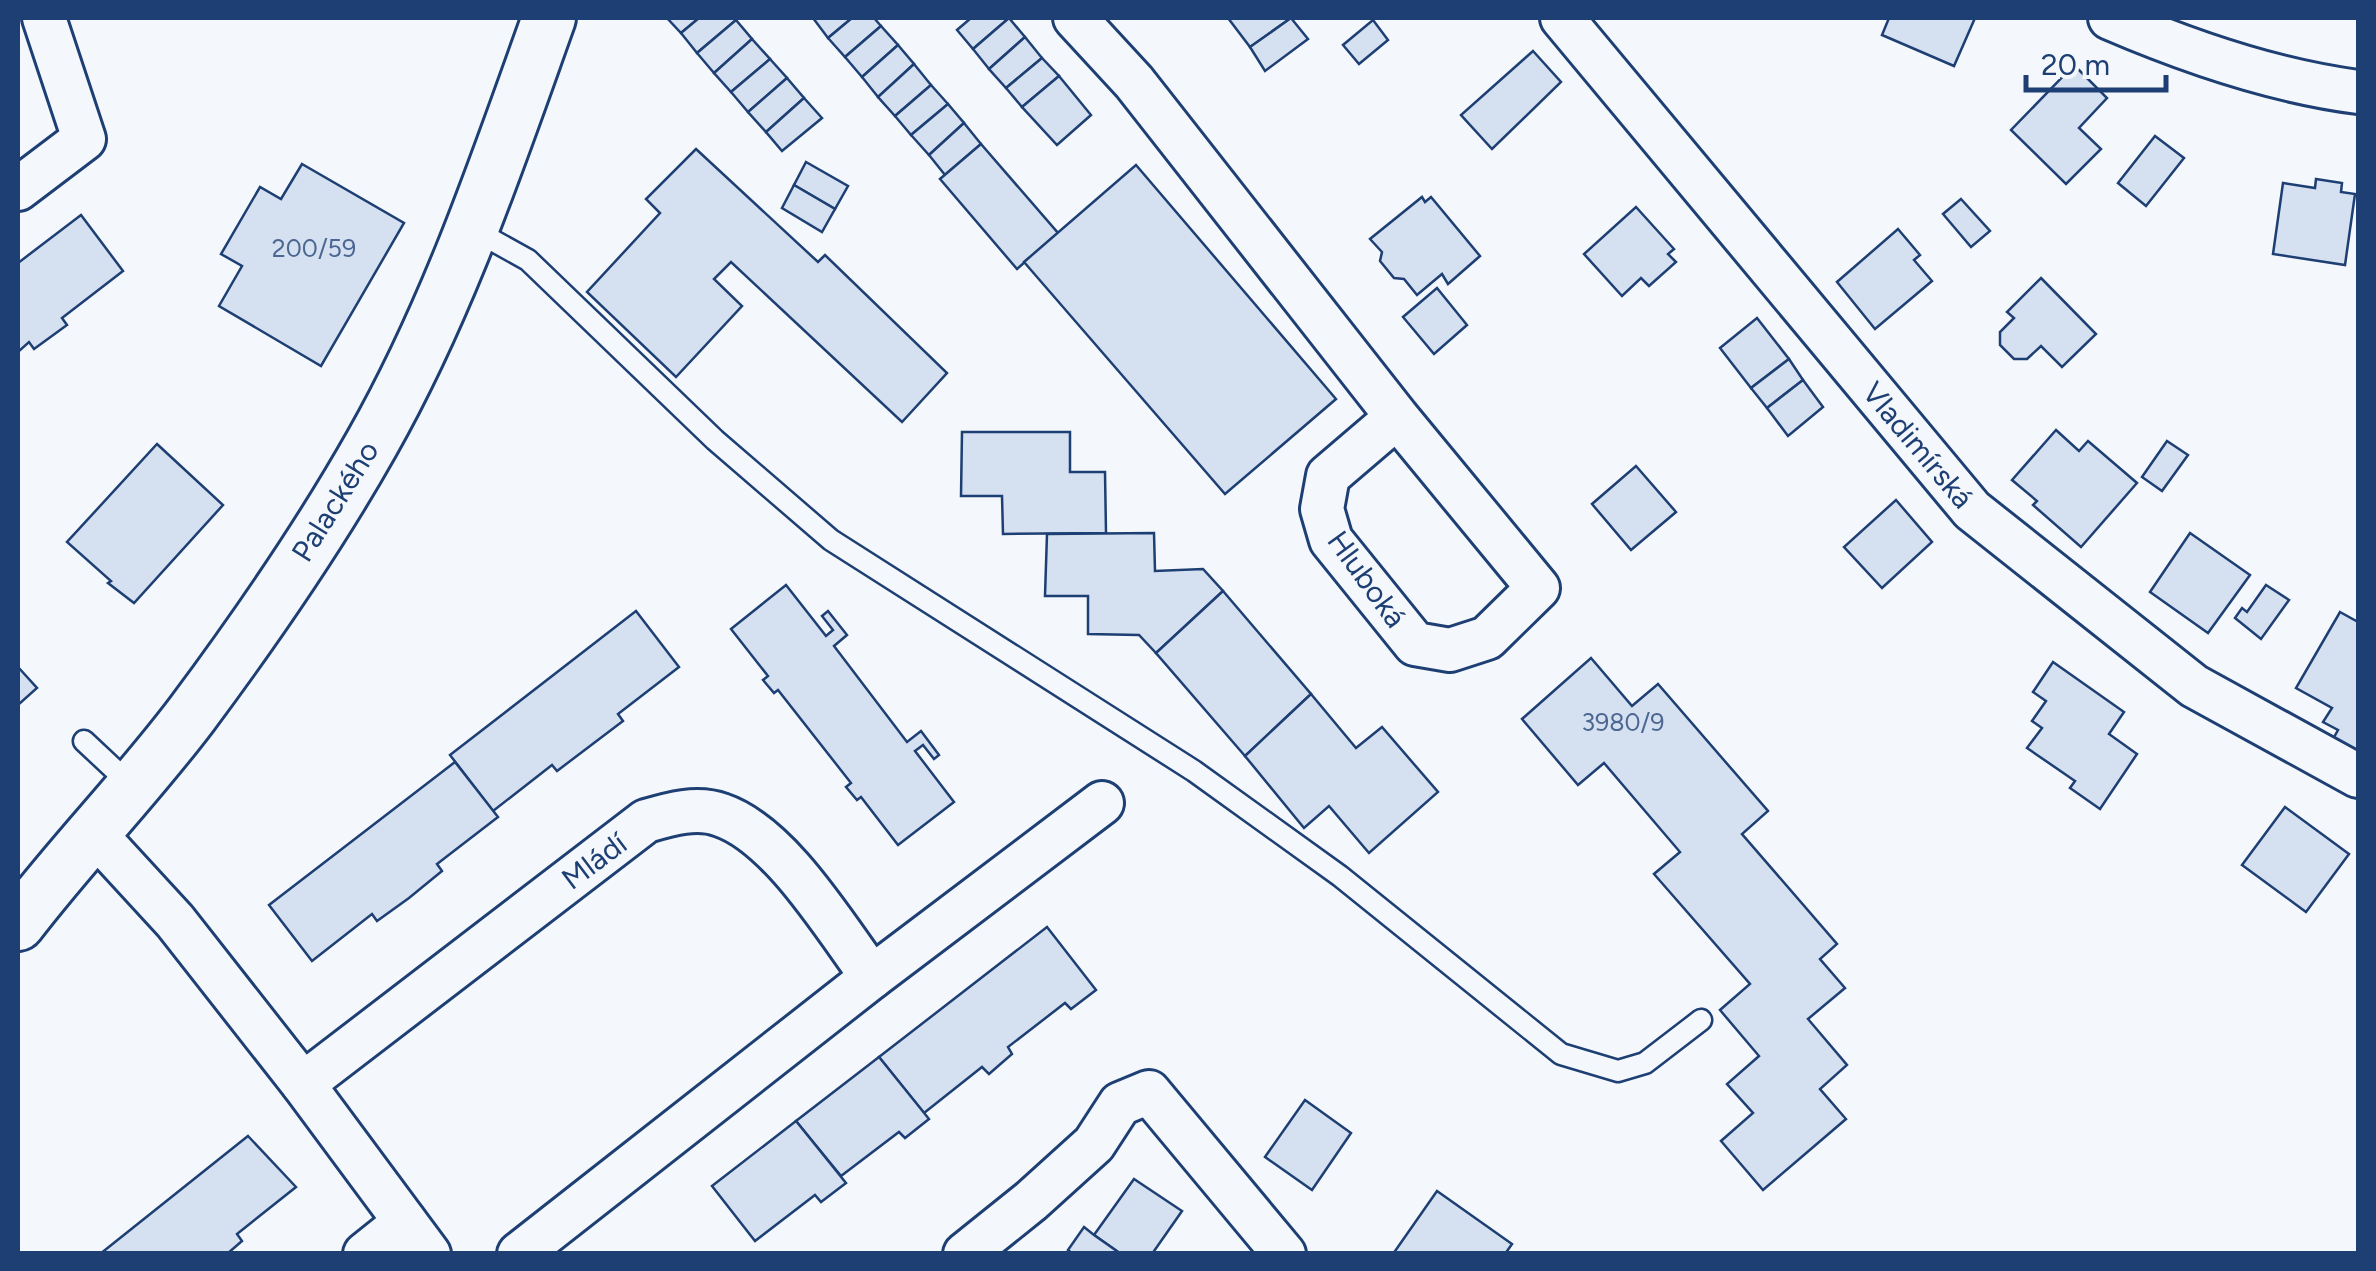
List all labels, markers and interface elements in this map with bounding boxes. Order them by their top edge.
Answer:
scale bar [2026,30,2166,92]
text: 20 m [2041,46,2110,83]
house number: 200/59 [272,233,356,263]
street label: Vladimírská [1855,374,1981,516]
street label: Palackého [283,434,387,568]
street label: Hluboká [1320,523,1414,635]
house number: 3980/9 [1581,707,1665,737]
street label: Mládí [554,823,635,897]

